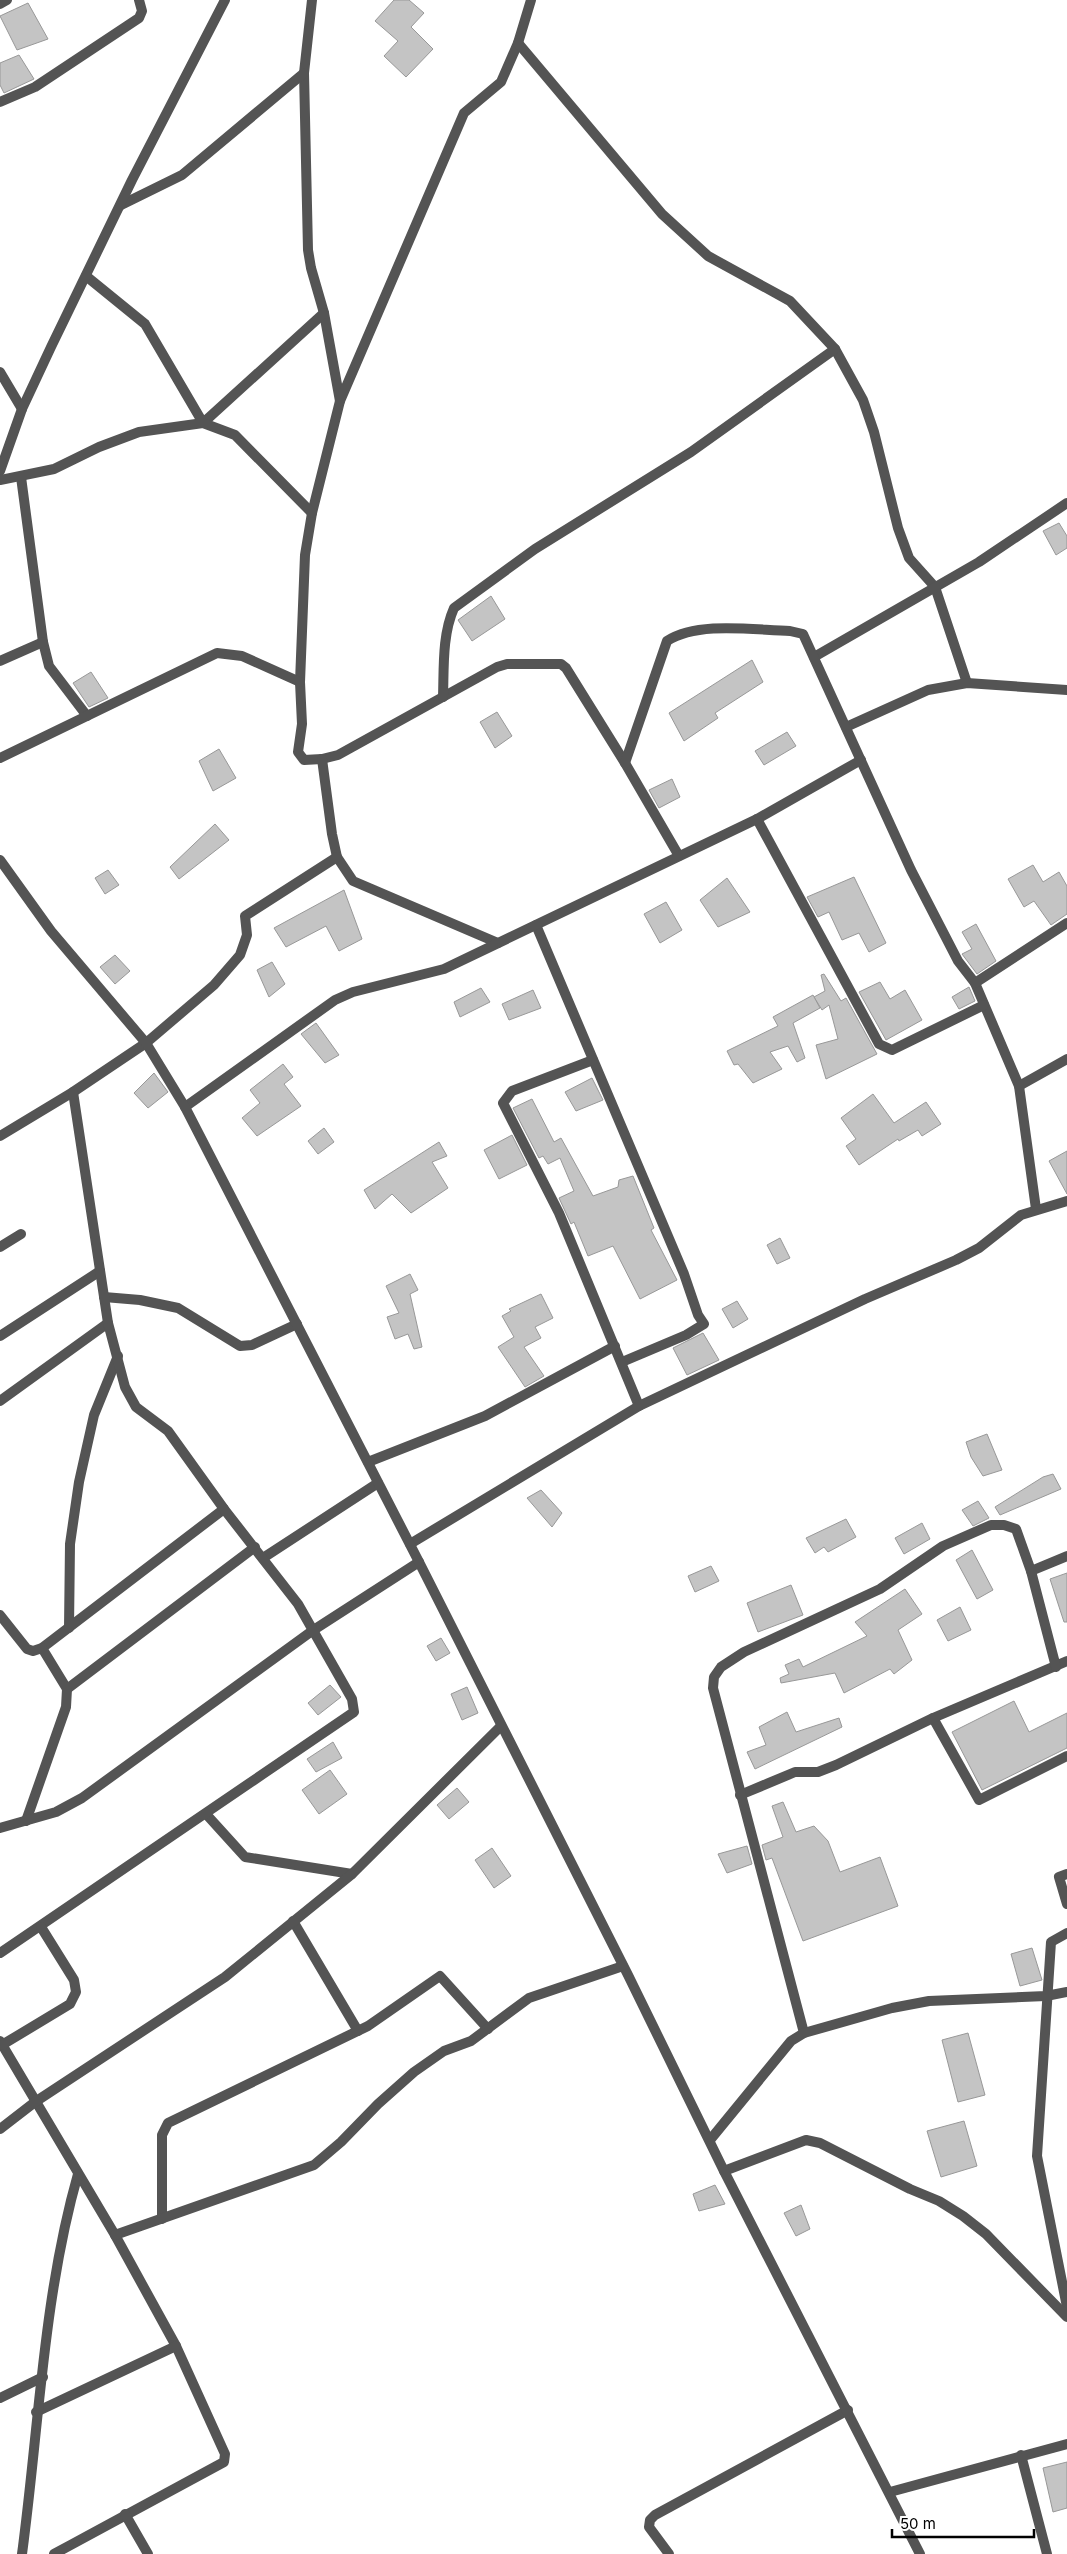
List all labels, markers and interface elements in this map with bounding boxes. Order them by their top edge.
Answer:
scale bar [892,2506,1034,2538]
text: 50 m [900,2514,936,2533]

